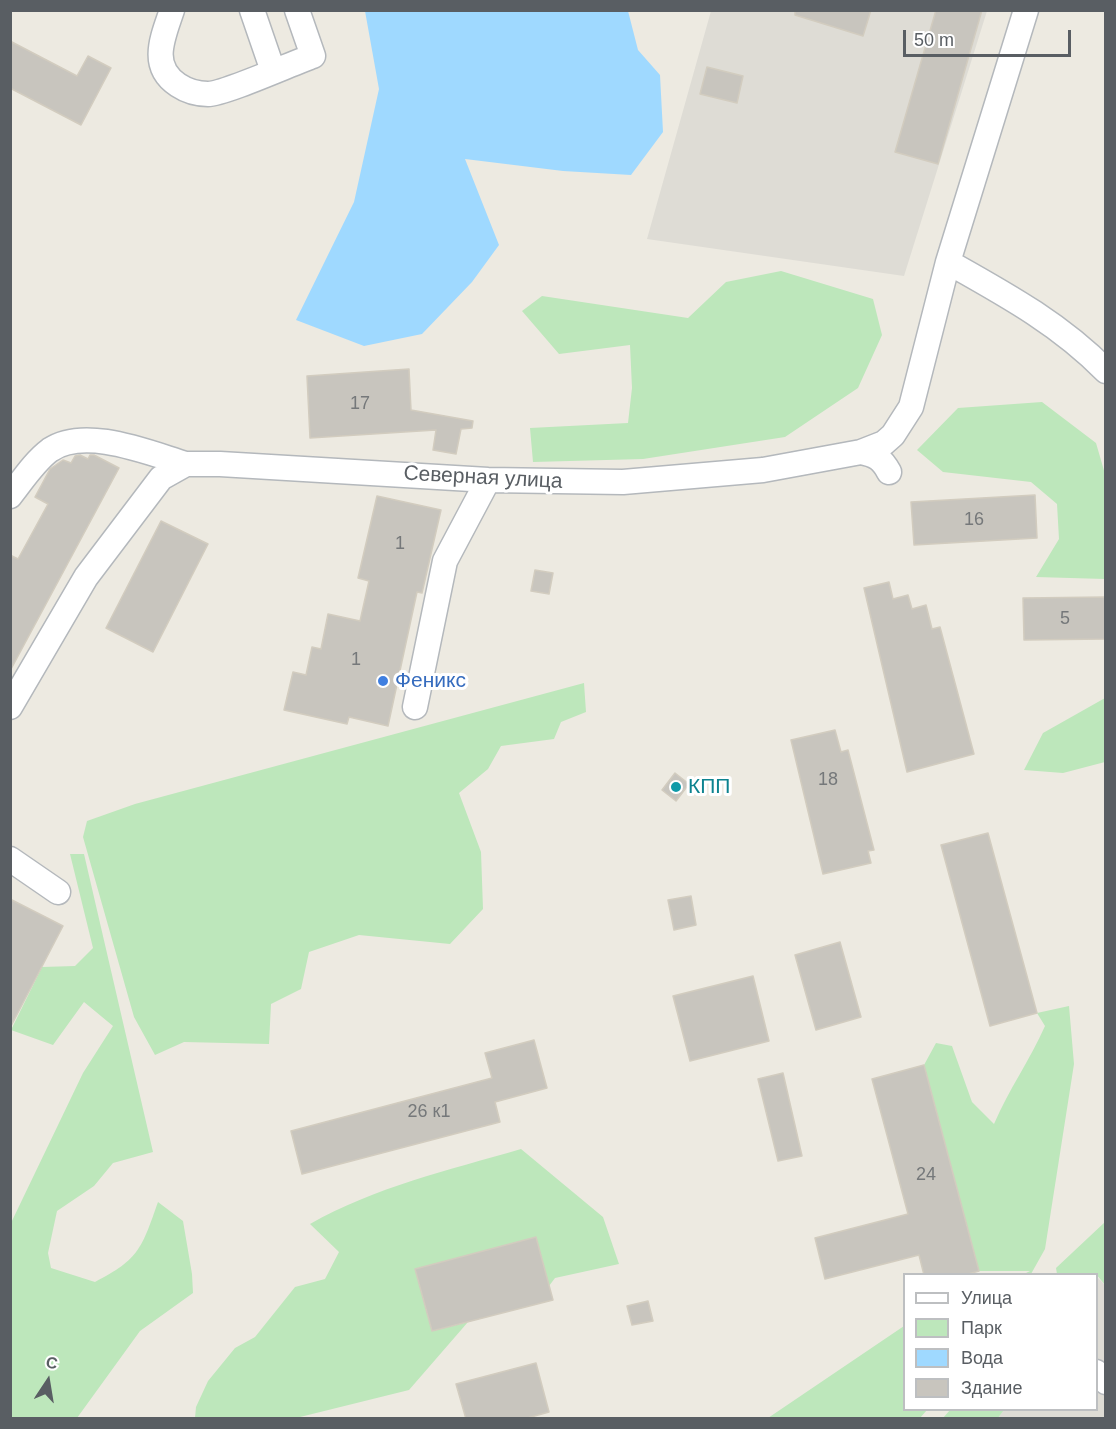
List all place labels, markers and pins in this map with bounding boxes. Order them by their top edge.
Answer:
place label: Феникс [395,668,466,694]
marker: Феникс [376,674,390,688]
place label: КПП [688,774,730,800]
marker: КПП [669,780,683,794]

